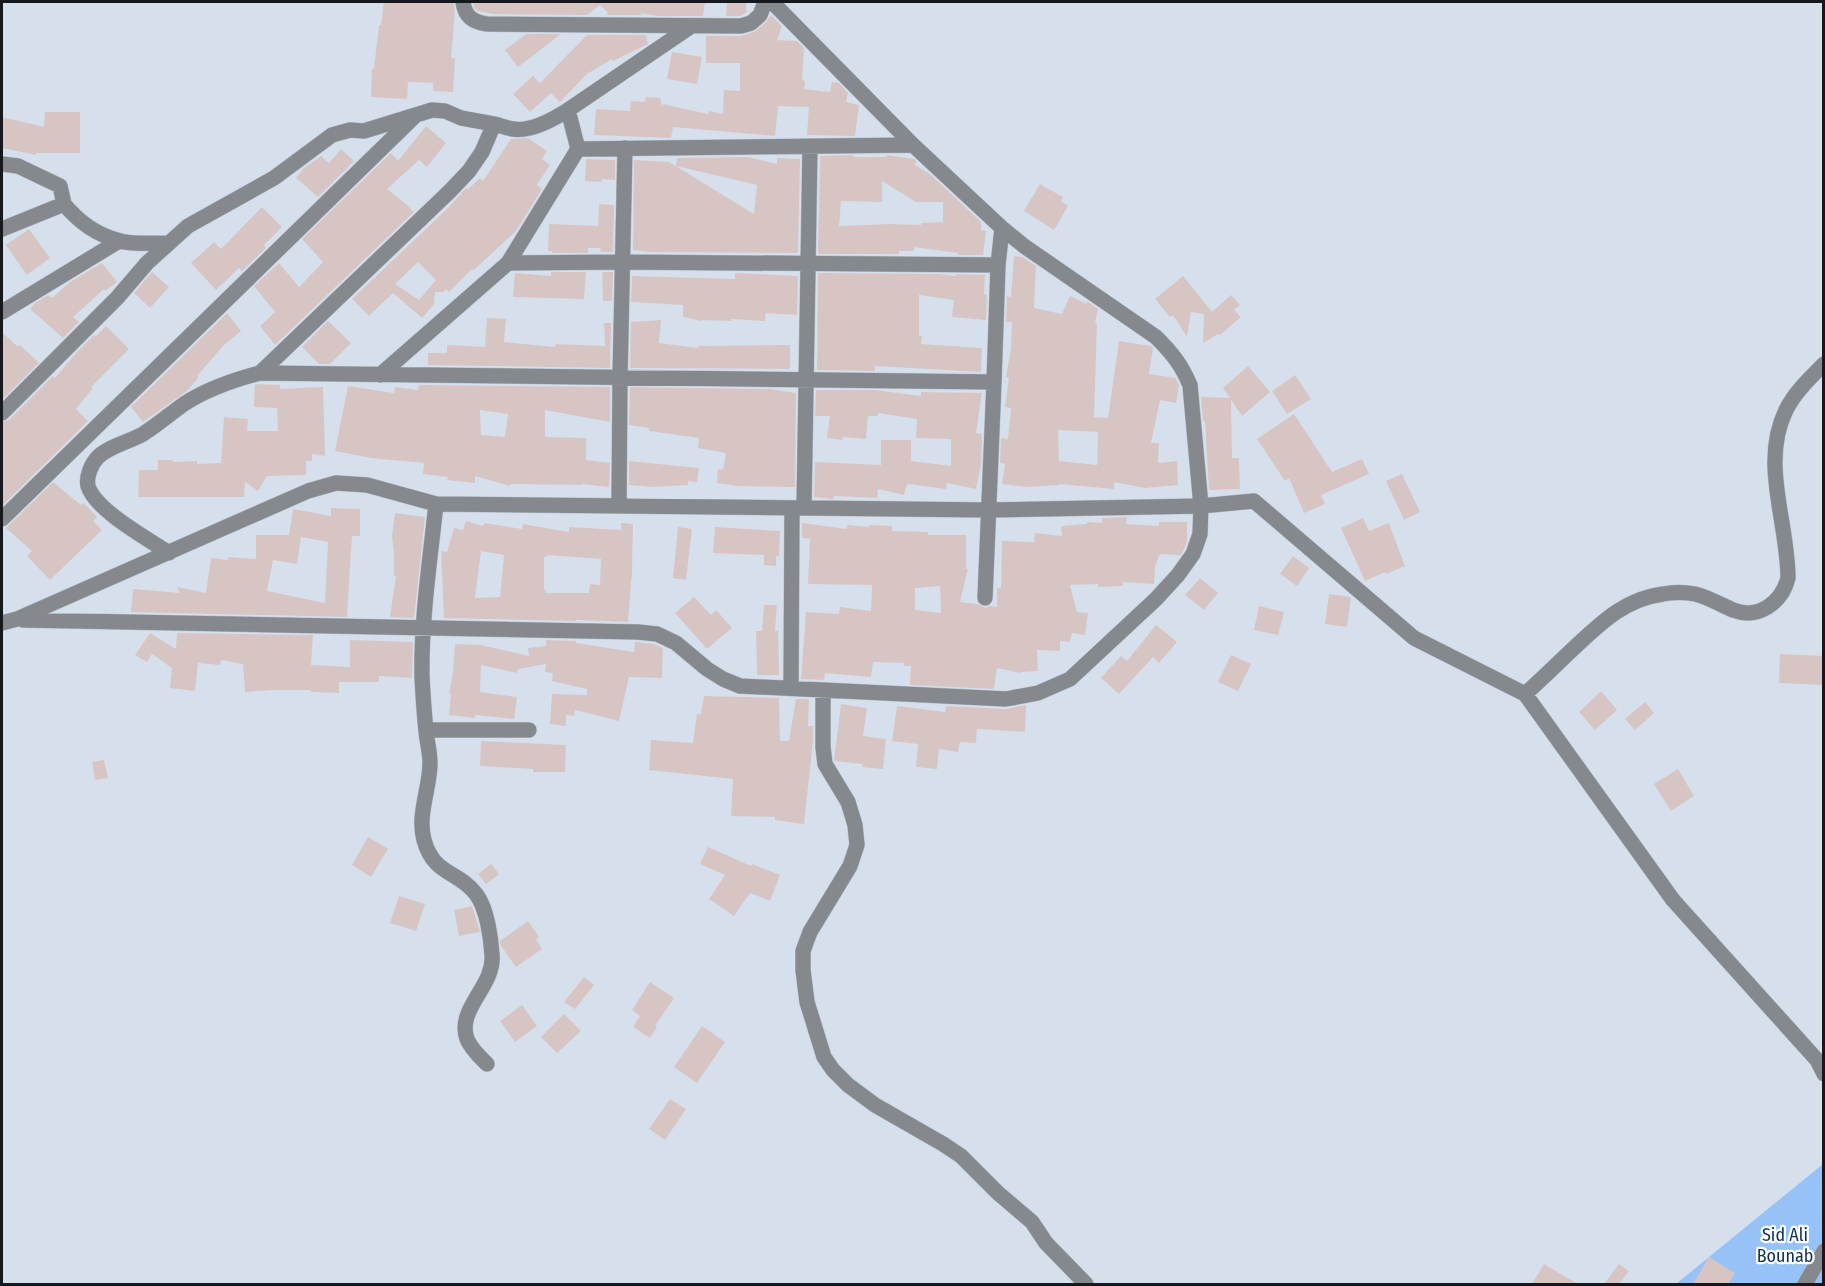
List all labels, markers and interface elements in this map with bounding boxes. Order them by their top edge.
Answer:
park label: Sid Ali Bounab [1757,1224,1813,1267]

